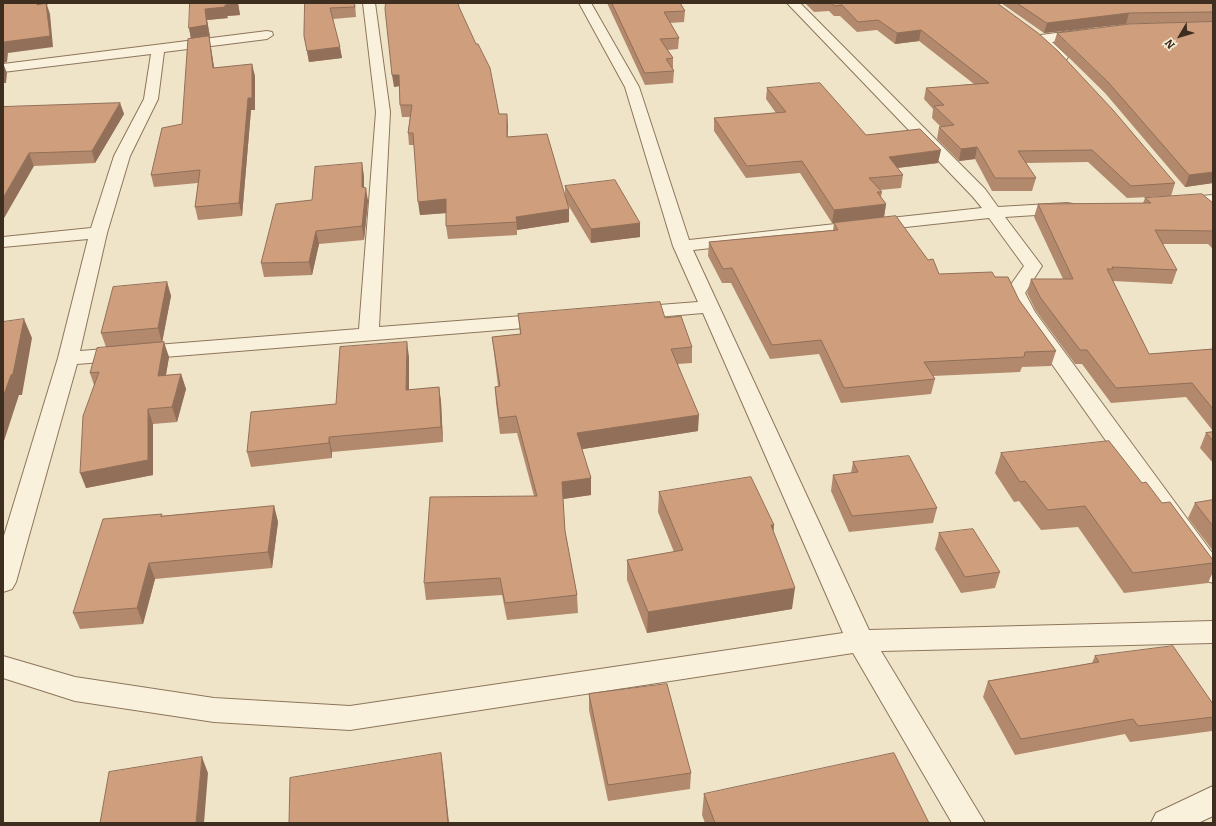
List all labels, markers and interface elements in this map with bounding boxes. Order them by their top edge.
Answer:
north arrow [1160,16,1200,56]
text: N [1162,36,1178,51]

